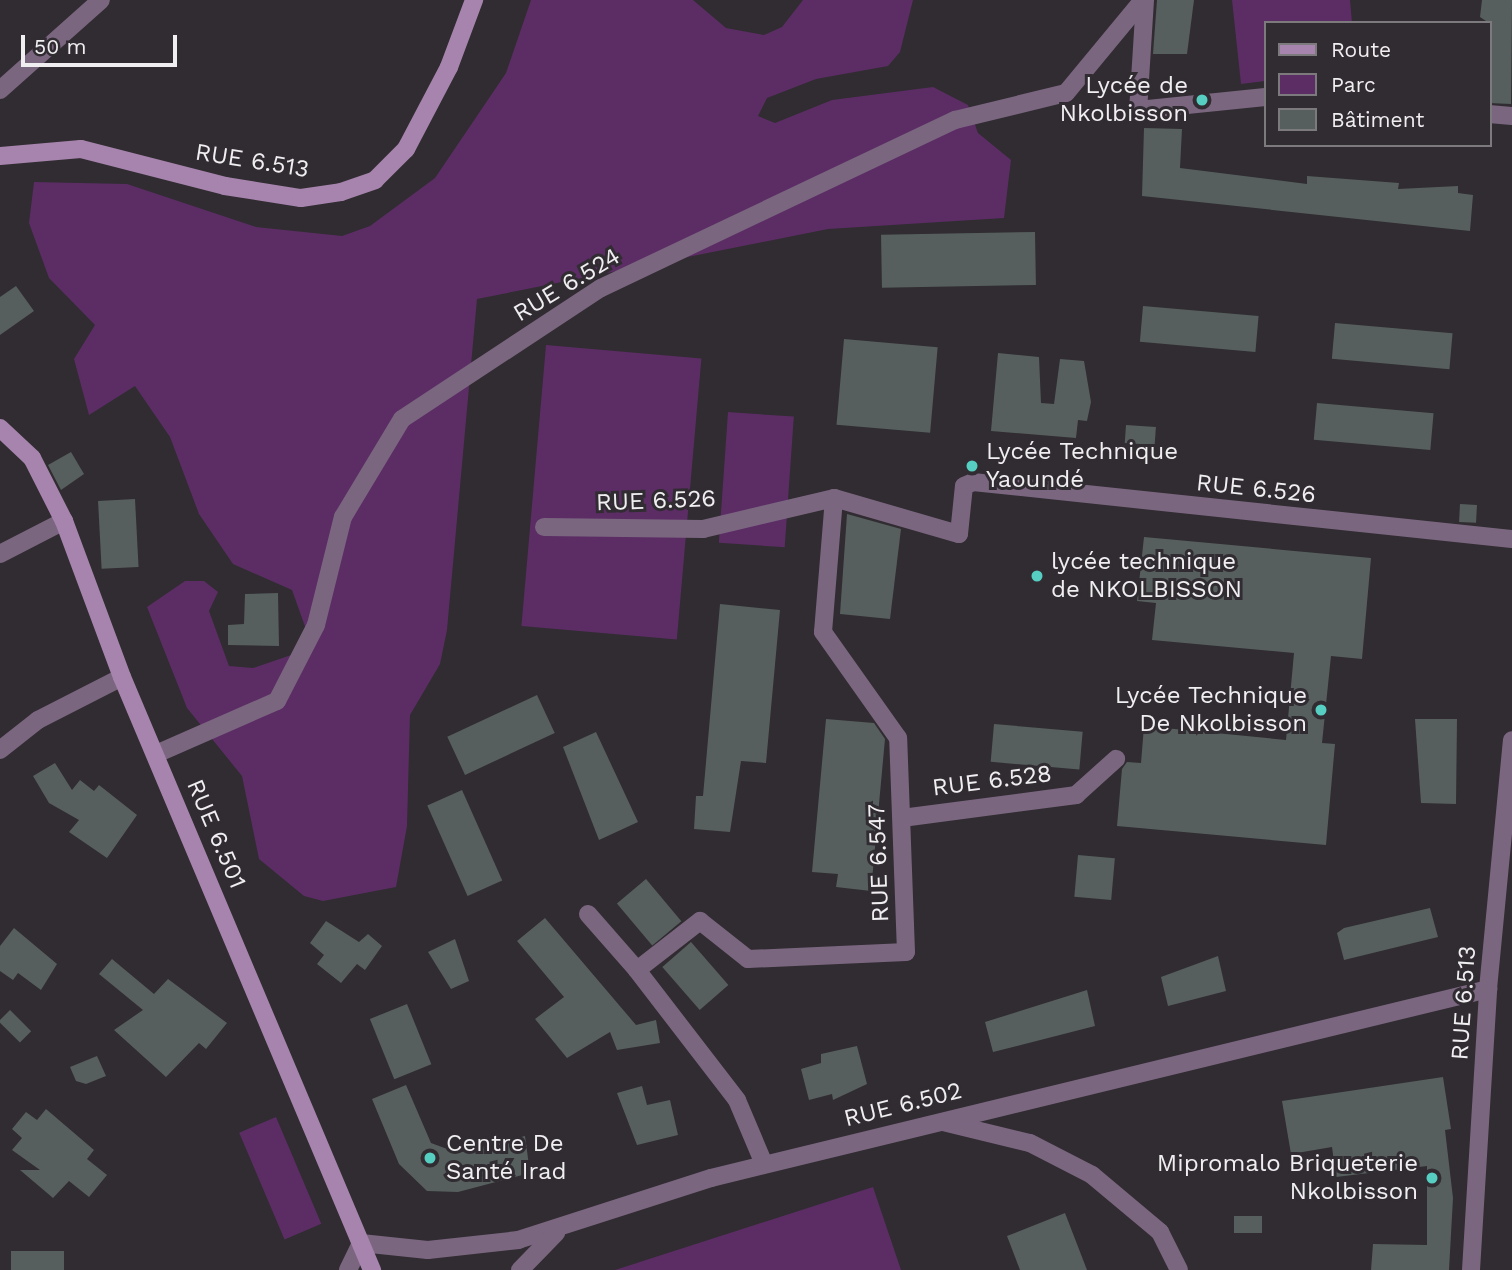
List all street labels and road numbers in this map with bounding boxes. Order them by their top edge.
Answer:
street label: RUE 6.513 [193,138,311,184]
street label: RUE 6.524 [508,242,626,328]
street label: RUE 6.526 [1195,468,1317,510]
street label: RUE 6.526 [596,485,716,517]
street label: RUE 6.528 [931,759,1053,803]
street label: RUE 6.501 [180,775,252,893]
street label: RUE 6.547 [863,803,895,923]
street label: RUE 6.513 [1446,945,1482,1061]
street label: RUE 6.502 [841,1076,965,1134]

